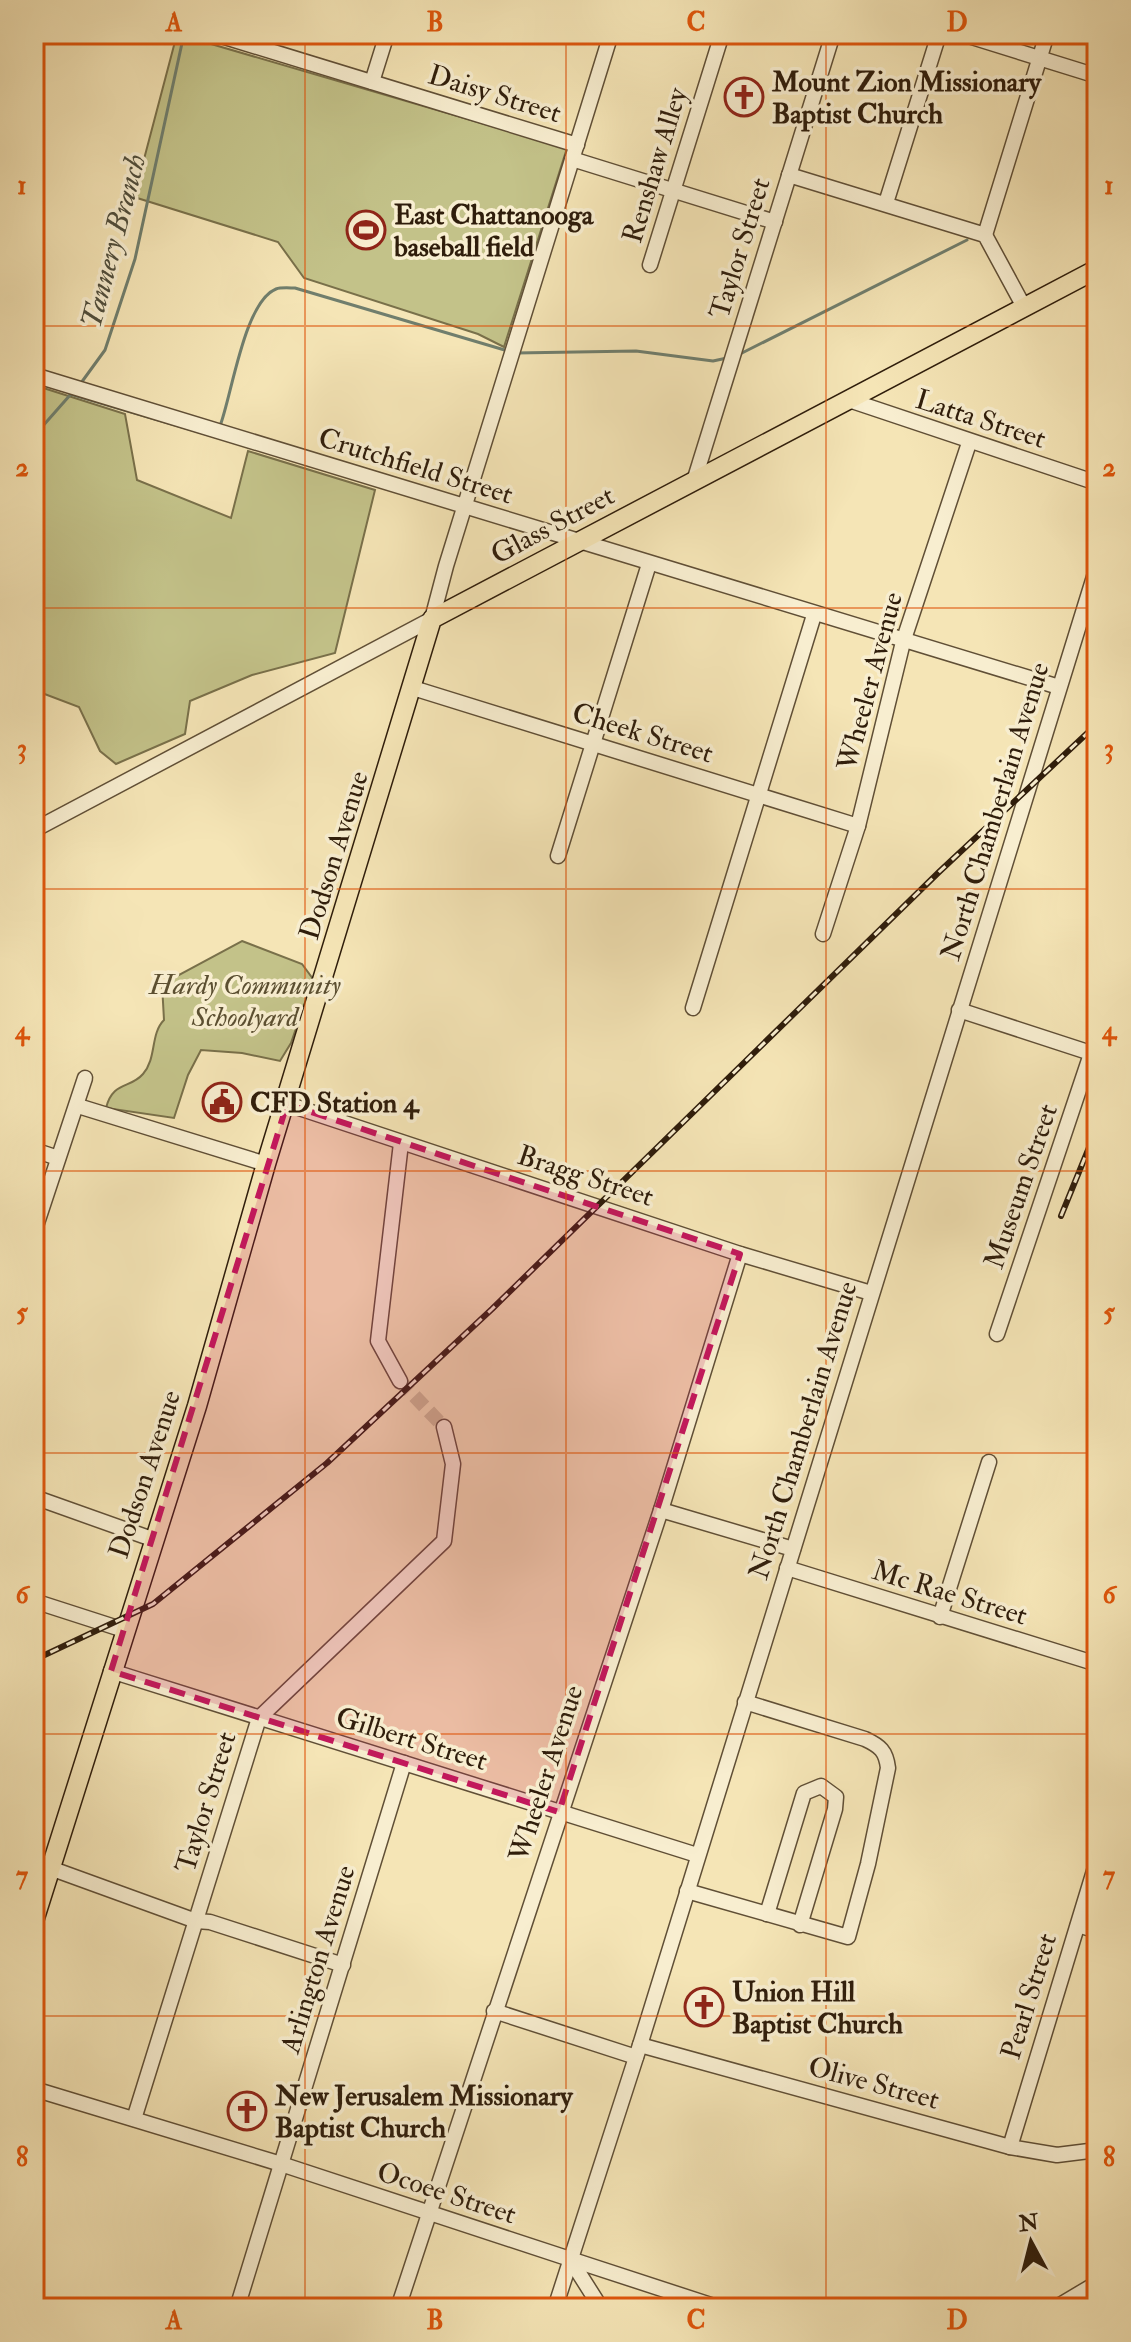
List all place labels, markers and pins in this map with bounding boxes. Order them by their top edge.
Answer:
place label: Mount Zion Missionary Baptist Church [771,65,1043,132]
church icon: Mount Zion Missionary Baptist Church [723,76,765,118]
place label: East Chattanooga baseball field [393,198,595,265]
sports icon: East Chattanooga baseball field [345,209,387,251]
public building icon: CFD Station 4 [201,1081,243,1123]
place label: CFD Station 4 [250,1086,420,1121]
place label: Union Hill Baptist Church [732,1975,903,2042]
church icon: Union Hill Baptist Church [683,1986,725,2028]
place label: New Jerusalem Missionary Baptist Church [274,2079,574,2146]
church icon: New Jerusalem Missionary Baptist Church [226,2090,268,2132]

